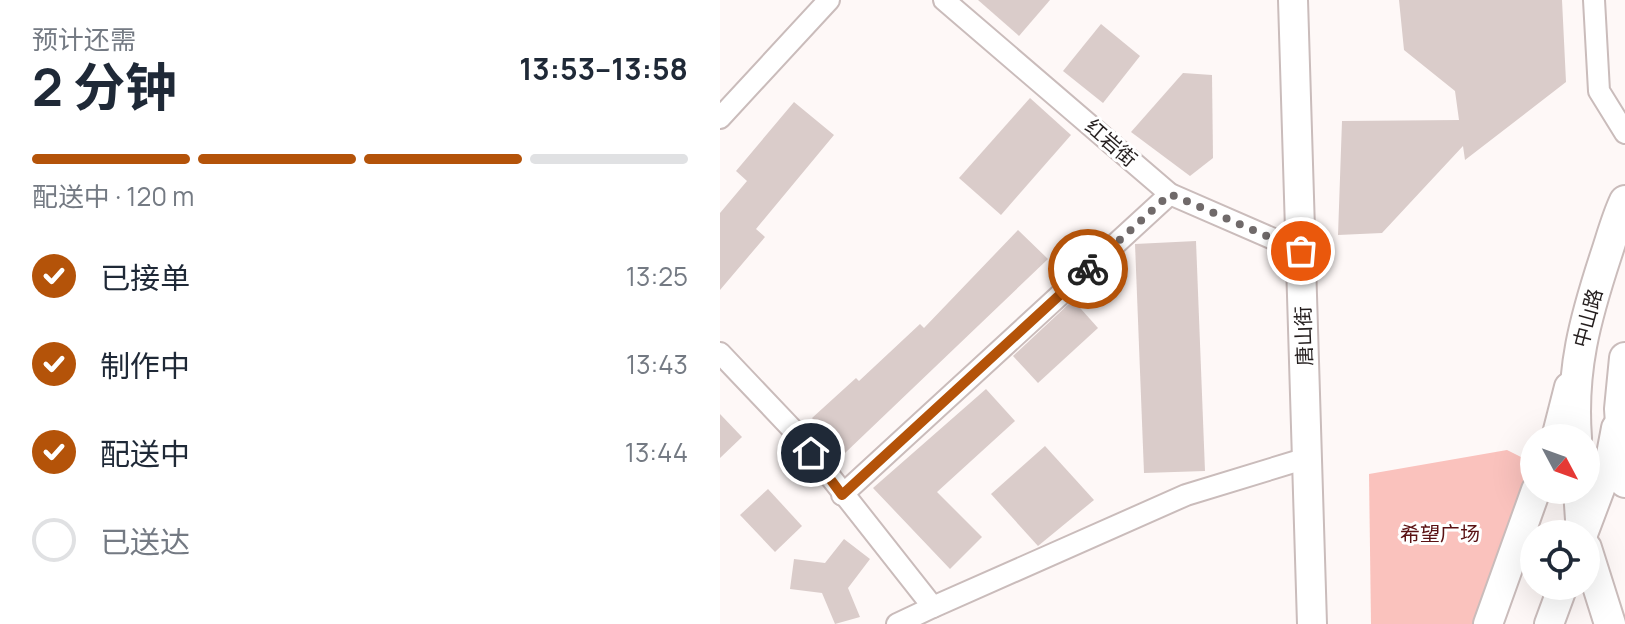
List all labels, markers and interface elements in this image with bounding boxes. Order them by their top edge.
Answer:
text: 预计还需 [32,21,136,57]
text: 13:53–13:58 [519,48,688,89]
text: 2 分钟 [32,51,177,122]
street label: 红岩街 [1080,113,1143,172]
text: 配送中 · 120 m [32,178,194,214]
pin [1267,217,1335,285]
courier [1048,229,1128,309]
icon: bag [1279,229,1323,273]
icon: bike [1066,247,1110,291]
icon: check [32,254,76,298]
text: 已接单 [100,257,190,298]
text: 13:25 [626,258,688,294]
street label: 中山路 [1567,285,1608,350]
street label: 唐山街 [1289,306,1318,366]
icon: check [32,342,76,386]
text: 制作中 [100,345,190,386]
text: 13:43 [626,346,688,382]
pin [777,419,845,487]
north arrow [1520,424,1600,504]
map controls [1520,424,1600,600]
icon: check [32,430,76,474]
icon: home [789,431,833,475]
text: 配送中 [100,433,190,474]
text: 13:44 [625,434,688,470]
park label: 希望广场 [1400,520,1480,547]
button: locate [1520,520,1600,600]
text: 已送达 [100,521,190,562]

